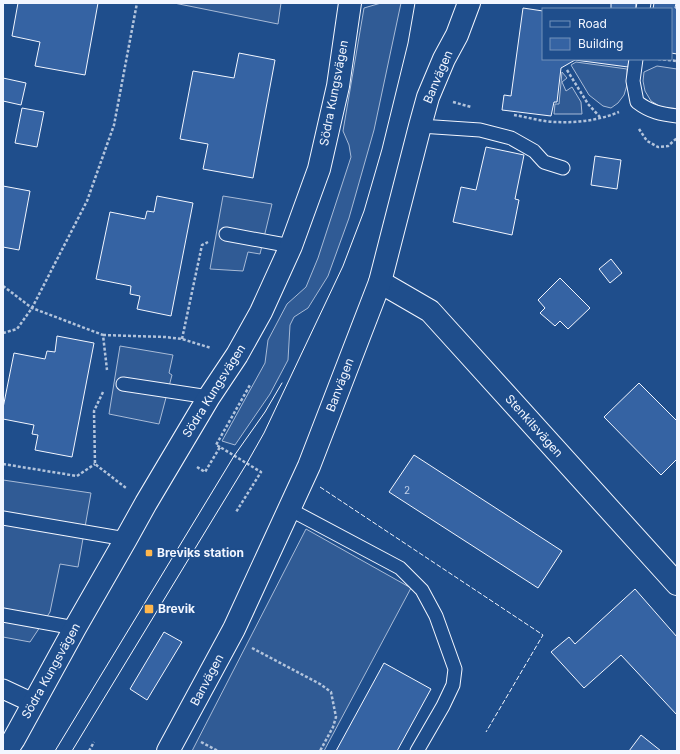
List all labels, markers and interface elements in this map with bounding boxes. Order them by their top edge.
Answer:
legend [542,8,672,60]
text: Road [578,16,607,31]
text: Building [578,36,623,51]
street label: Södra Kungsvägen [316,39,351,147]
street label: Banvägen [420,48,455,106]
street label: Södra Kungsvägen [179,341,248,440]
street label: Banvägen [322,356,357,414]
street label: Stenkilsvägen [502,391,566,460]
house number: 2 [404,484,410,496]
place label: Breviks station [157,545,244,560]
marker: Breviks station [144,548,154,558]
place label: Brevik [158,601,195,616]
marker: Brevik [143,603,155,615]
street label: Södra Kungsvägen [18,620,83,721]
street label: Banvägen [187,651,226,708]

